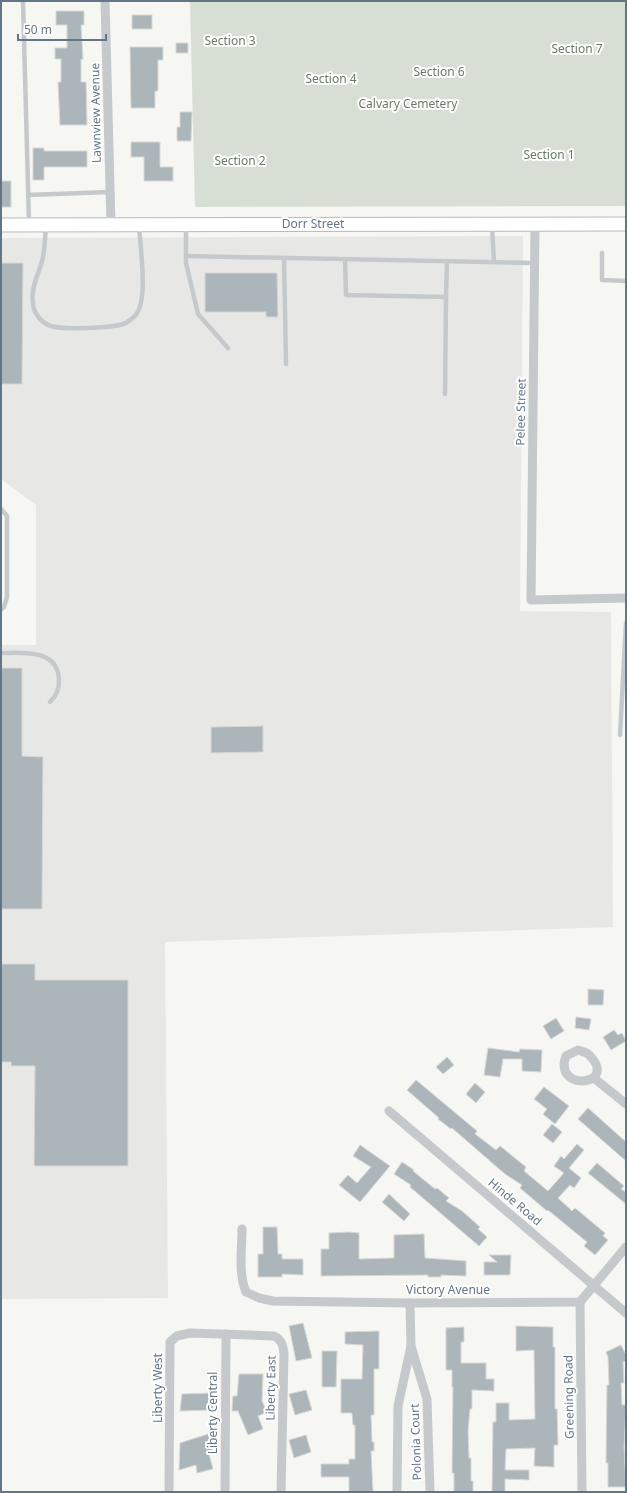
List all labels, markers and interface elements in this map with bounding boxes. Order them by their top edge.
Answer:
scale bar [18,16,106,42]
text: 50 m [24,21,52,38]
park label: Section 3 [204,32,256,49]
park label: Section 7 [551,40,603,57]
street label: Lawnview Avenue [86,63,105,163]
park label: Section 6 [413,63,465,80]
park label: Section 4 [305,70,357,87]
park label: Calvary Cemetery [359,95,458,112]
park label: Section 1 [523,146,575,163]
park label: Section 2 [214,152,266,169]
street label: Dorr Street [282,215,345,232]
street label: Pelee Street [511,378,530,446]
street label: Hinde Road [485,1174,546,1229]
street label: Victory Avenue [406,1281,490,1298]
street label: Liberty West [149,1352,166,1423]
street label: Liberty East [261,1354,280,1421]
street label: Greening Road [559,1355,578,1439]
street label: Liberty Central [204,1372,221,1454]
street label: Polonia Court [406,1403,425,1481]

